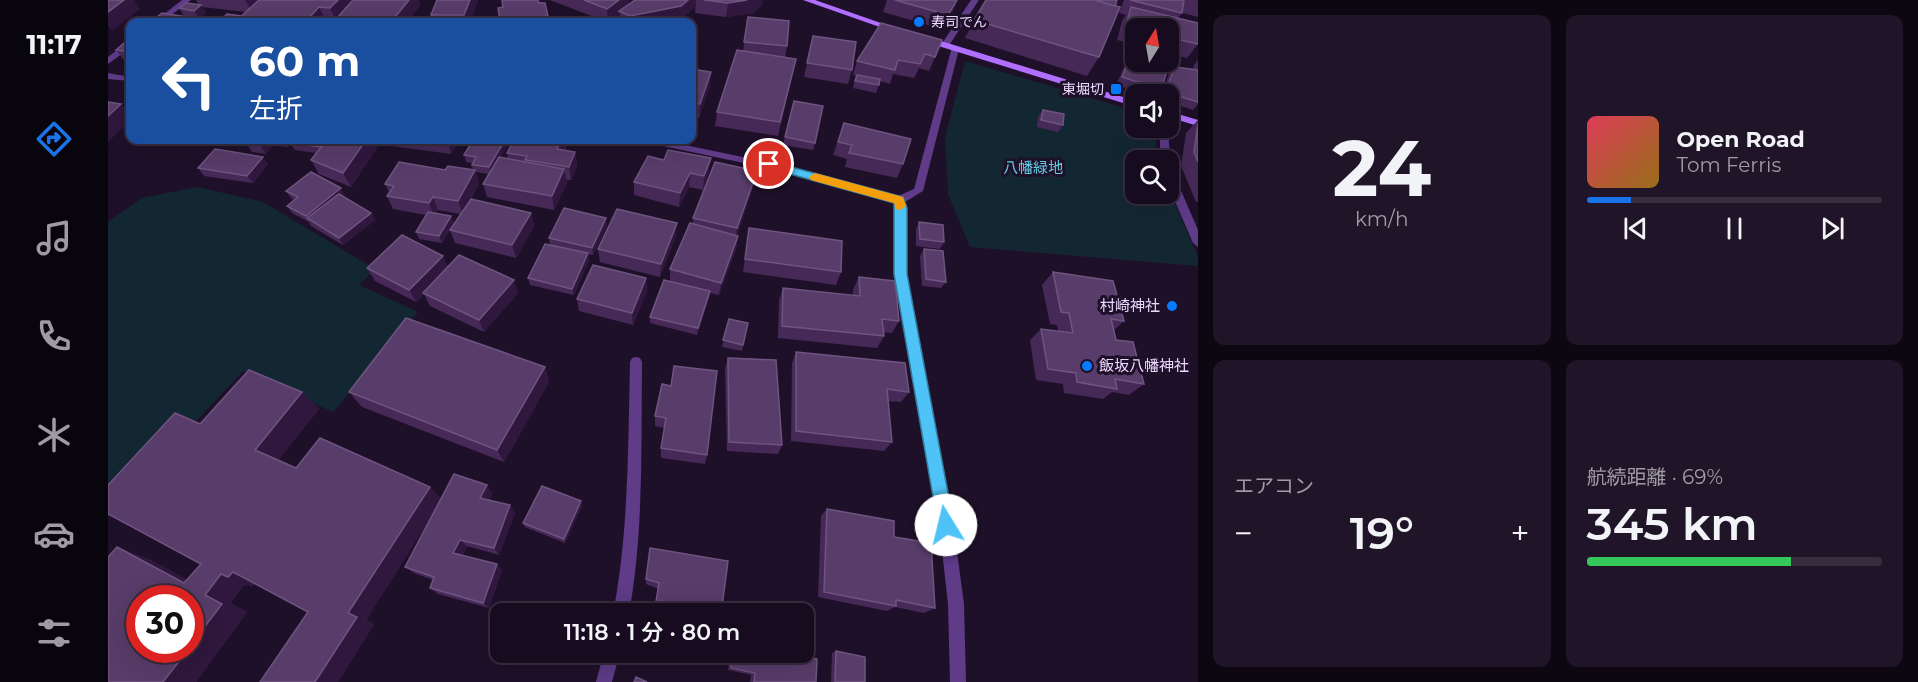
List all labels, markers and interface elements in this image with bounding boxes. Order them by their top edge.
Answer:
place label: 寿司でん [931,13,987,31]
marker: 寿司でん [912,15,926,29]
north arrow [1125,18,1179,72]
map controls [1125,18,1179,204]
text: 11:17 [26,28,82,61]
text: 60 m [249,35,360,87]
icon: left [150,42,228,120]
place label: 東堀切 [1062,80,1104,98]
marker: 東堀切 [1109,82,1123,96]
button: sound [1125,84,1179,138]
text: 左折 [249,92,303,125]
icon: directions [33,118,75,160]
text: 24 [1332,120,1431,216]
text: Open Road [1677,126,1805,153]
pin [743,138,794,189]
icon: arrive [752,147,785,180]
button: search [1125,150,1179,204]
text: Tom Ferris [1677,153,1781,177]
park label: 八幡緑地 [1003,158,1063,177]
text: km/h [1355,207,1408,231]
icon: previous [1619,212,1652,245]
icon: pause [1718,212,1751,245]
icon: next [1816,212,1849,245]
icon: music [33,217,75,259]
place label: 村崎神社 [1100,296,1160,315]
marker: 村崎神社 [1165,299,1179,313]
icon: phone [33,315,75,357]
place label: 飯坂八幡神社 [1099,356,1189,375]
marker: 飯坂八幡神社 [1080,359,1094,373]
icon: climate [33,414,75,456]
text: 航続距離 · 69% [1587,465,1723,489]
text: エアコン [1234,474,1314,498]
position arrow [914,493,978,557]
text: 345 km [1587,496,1758,551]
text: 19° [1350,505,1414,560]
icon: car [33,513,75,555]
text: − [1234,513,1253,553]
text: + [1511,513,1530,553]
speed limit sign: 30 [126,585,204,663]
icon: filters [33,612,75,654]
text: 11:18 · 1 分 · 80 m [564,619,740,646]

